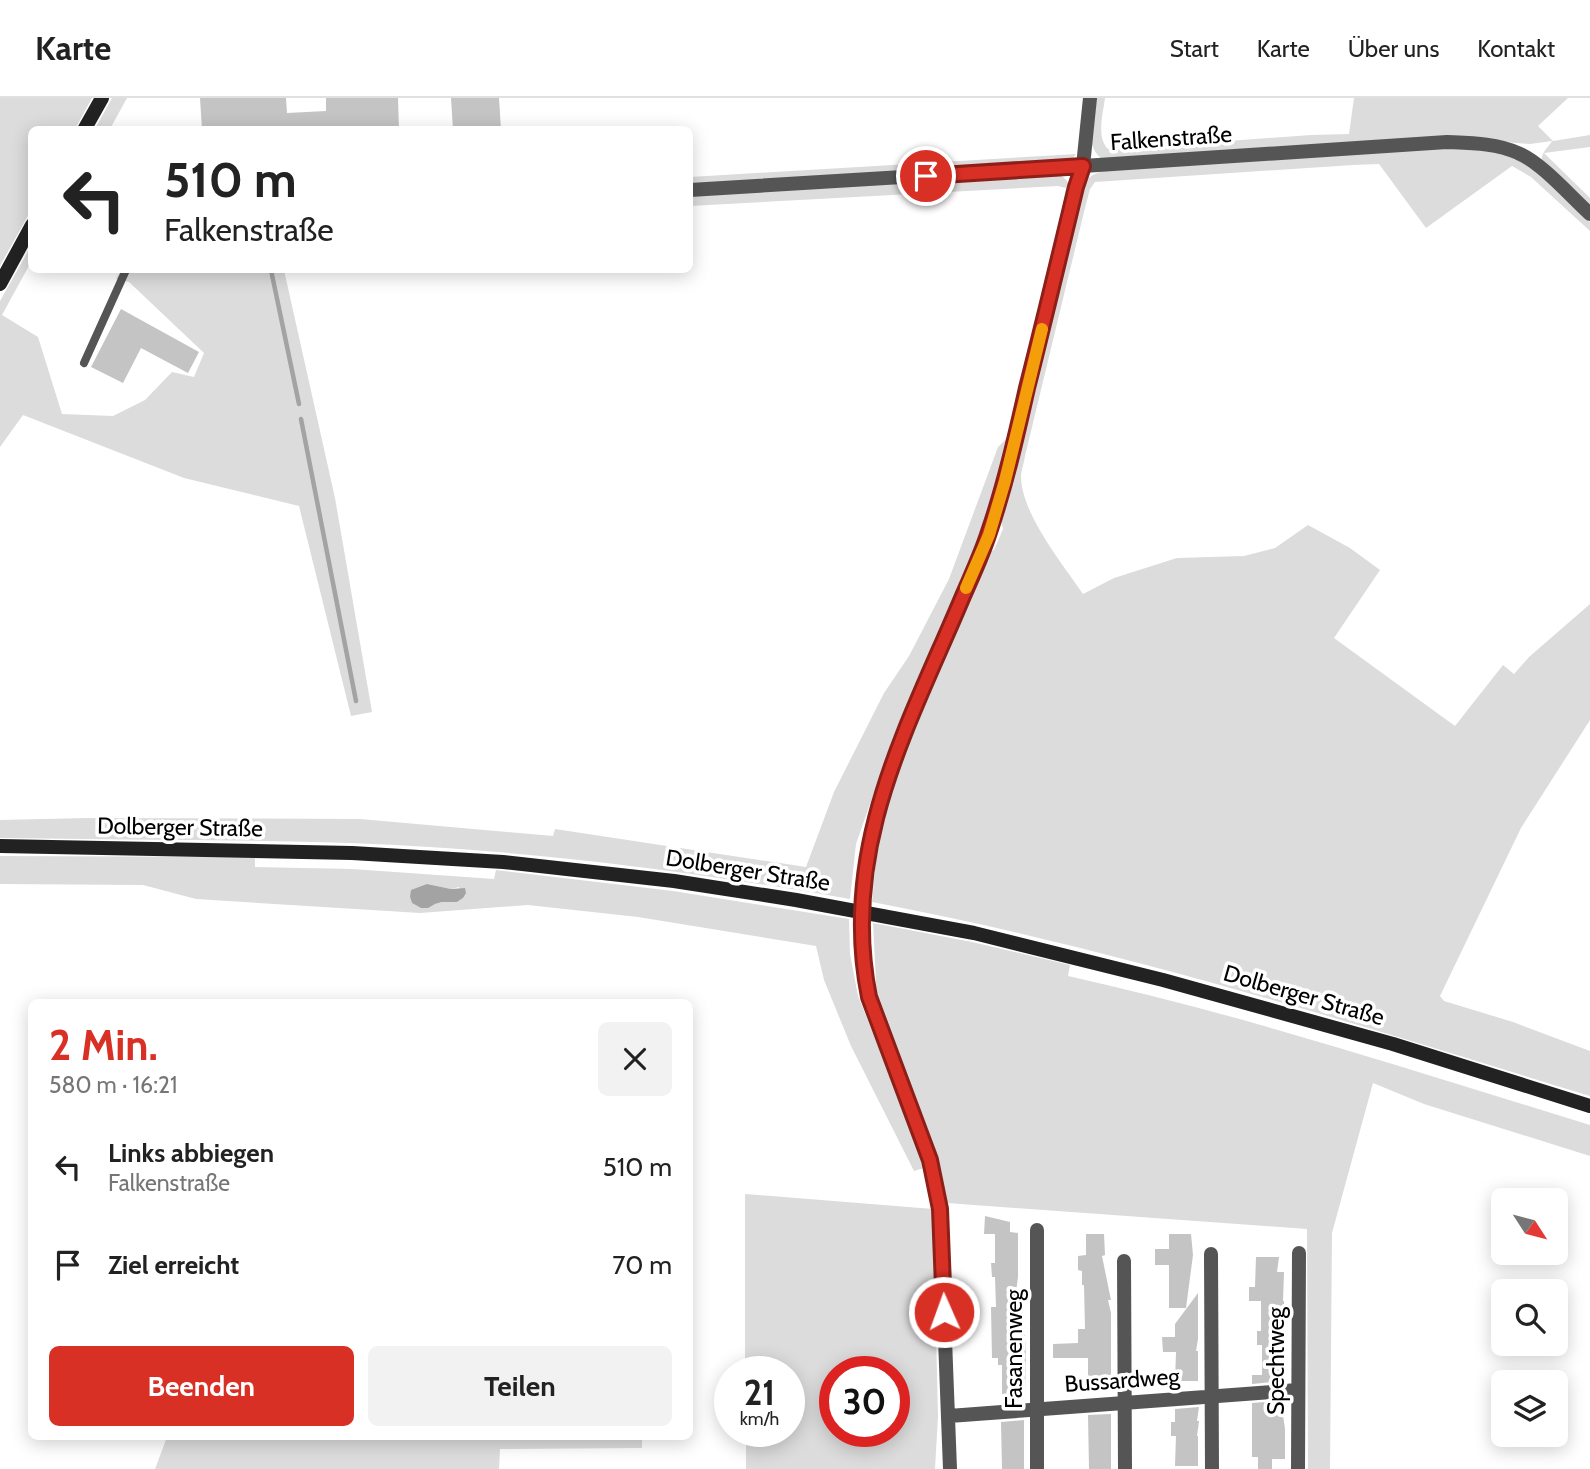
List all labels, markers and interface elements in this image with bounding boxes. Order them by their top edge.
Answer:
text: Karte [35,28,111,68]
text: Start [1170,34,1219,63]
text: Karte [1257,34,1310,63]
text: Über uns [1348,34,1439,63]
text: Kontakt [1477,34,1555,63]
street label: Falkenstraße [1109,120,1233,156]
pin [896,146,956,206]
text: 510 m [164,150,297,209]
icon: left [49,154,140,245]
icon: arrive [907,157,945,195]
text: Falkenstraße [164,210,334,249]
street label: Dolberger Straße [97,812,263,842]
street label: Dolberger Straße [664,843,832,897]
street label: Dolberger Straße [1220,959,1388,1031]
text: 2 Min. [49,1019,158,1071]
button: close [598,1022,672,1096]
text: 580 m · 16:21 [49,1071,178,1099]
text: Links abbiegen [108,1137,274,1169]
icon: left [49,1148,87,1186]
text: 510 m [603,1151,672,1183]
text: Falkenstraße [108,1169,230,1197]
north arrow [1491,1188,1568,1265]
map controls [1491,1188,1568,1447]
icon: arrive [49,1246,87,1284]
text: Ziel erreicht [108,1249,239,1281]
text: 70 m [612,1249,672,1281]
position arrow [907,1275,981,1349]
button: search [1491,1279,1568,1356]
street label: Fasanenweg [1000,1289,1028,1409]
street label: Spechtweg [1262,1306,1290,1415]
button: Beenden [49,1346,354,1426]
button: Teilen [368,1346,672,1426]
speed limit sign: 30 [819,1356,910,1447]
street label: Bussardweg [1064,1362,1181,1398]
button: layers [1491,1370,1568,1447]
text: 21 [744,1371,775,1414]
text: km/h [740,1408,779,1430]

